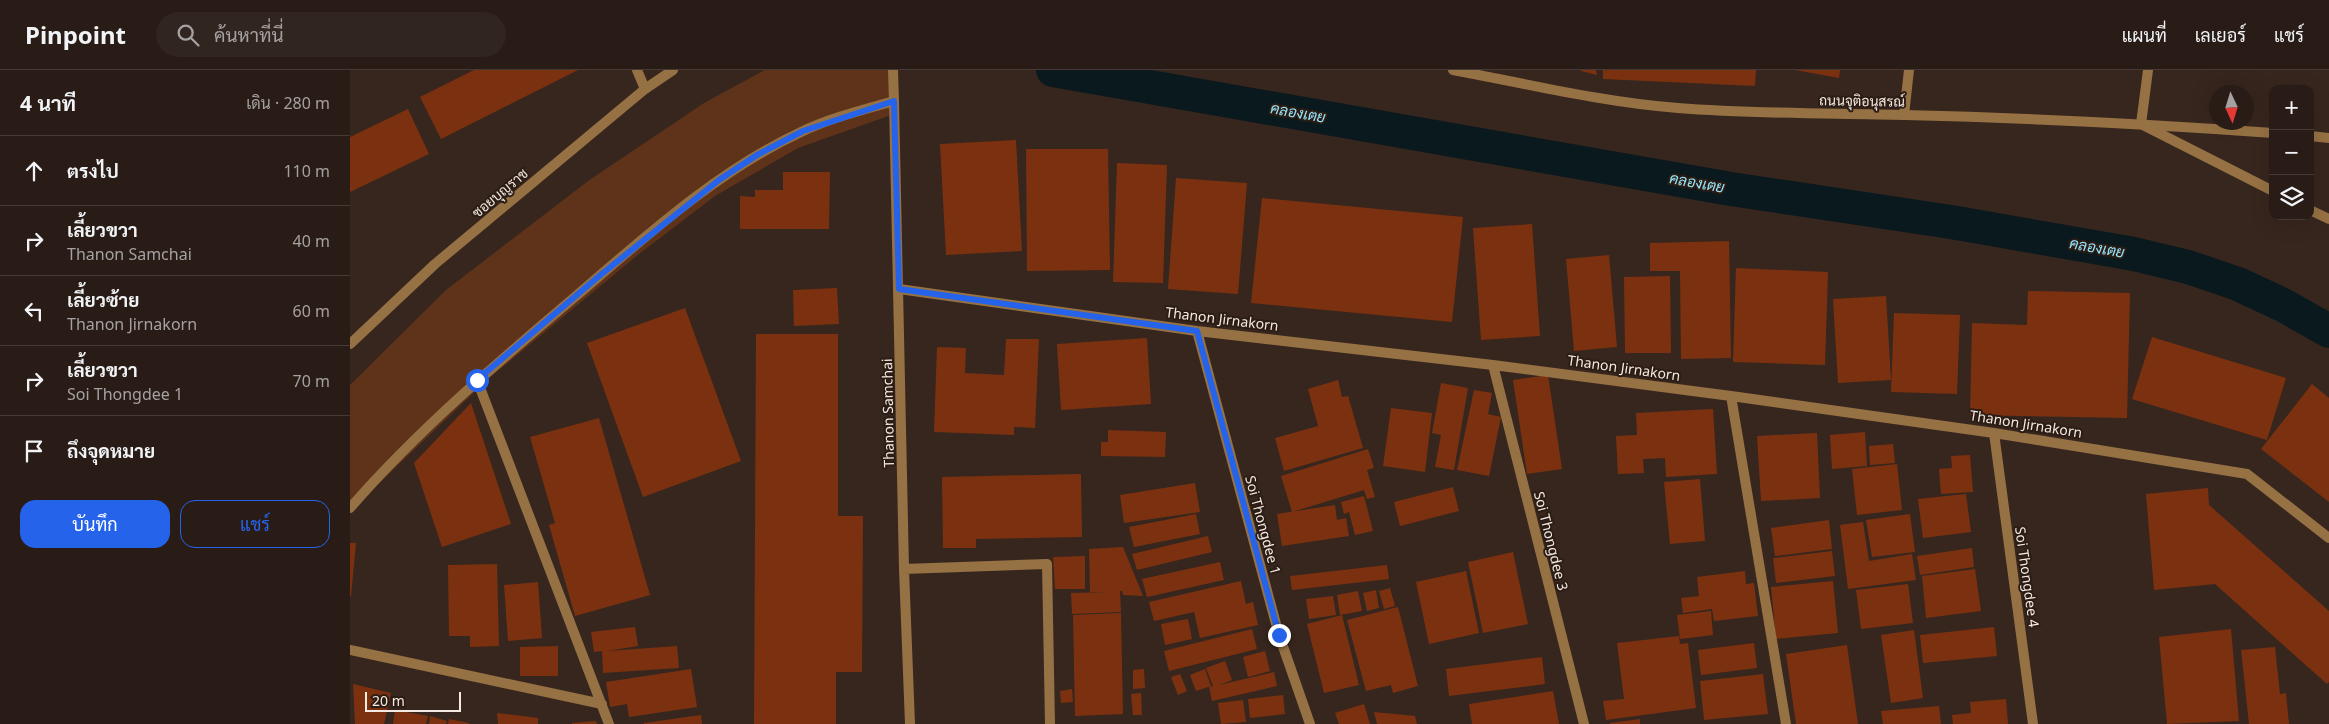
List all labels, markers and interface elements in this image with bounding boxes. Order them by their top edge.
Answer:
search box [156,12,506,57]
text: Pinpoint [25,18,126,51]
icon: search [174,21,202,49]
text: ค้นหาที่นี่ [214,22,284,48]
text: แผนที่ [2122,23,2167,47]
text: เลเยอร์ [2195,23,2246,47]
text: แชร์ [2274,23,2304,47]
north arrow [2209,85,2254,130]
map controls [2269,85,2314,220]
button: + [2269,85,2314,130]
text: 4 นาที [20,89,76,117]
street label: ถนนจุติอนุสรณ์ [1819,90,1905,112]
text: เดิน · 280 m [246,92,330,114]
water label: คลองเตย [1269,97,1328,127]
button: − [2269,130,2314,175]
icon: ahead [20,157,48,185]
text: ตรงไป [67,158,119,184]
text: 110 m [283,160,330,182]
street label: ซอยบุญราช [468,164,532,222]
water label: คลองเตย [1668,167,1727,197]
button: layers [2269,175,2314,220]
text: เลี้ยวขวา [67,217,138,243]
icon: right [20,227,48,255]
text: 40 m [293,230,330,252]
water label: คลองเตย [2068,232,2127,262]
text: Thanon Samchai [67,243,192,265]
text: เลี้ยวซ้าย [67,287,139,313]
icon: left [20,297,48,325]
text: 60 m [293,300,330,322]
street label: Thanon Jirnakorn [1164,302,1280,335]
text: Thanon Jirnakorn [67,313,197,335]
street label: Thanon Jirnakorn [1566,350,1682,385]
text: เลี้ยวขวา [67,357,138,383]
street label: Thanon Samchai [877,358,898,468]
icon: right [20,367,48,395]
route start [466,369,489,392]
text: 70 m [293,370,330,392]
text: Soi Thongdee 1 [67,383,183,405]
street label: Thanon Jirnakorn [1968,405,2084,442]
icon: arrive [20,437,48,465]
text: ถึงจุดหมาย [67,438,155,464]
street label: Soi Thongdee 1 [1241,473,1286,576]
street label: Soi Thongdee 3 [1530,489,1573,592]
button: บันทึก [20,500,170,548]
button: แชร์ [180,500,330,548]
street label: Soi Thongdee 4 [2011,525,2044,629]
route end [1268,624,1291,647]
scale bar [365,689,461,712]
text: 20 m [372,691,405,710]

